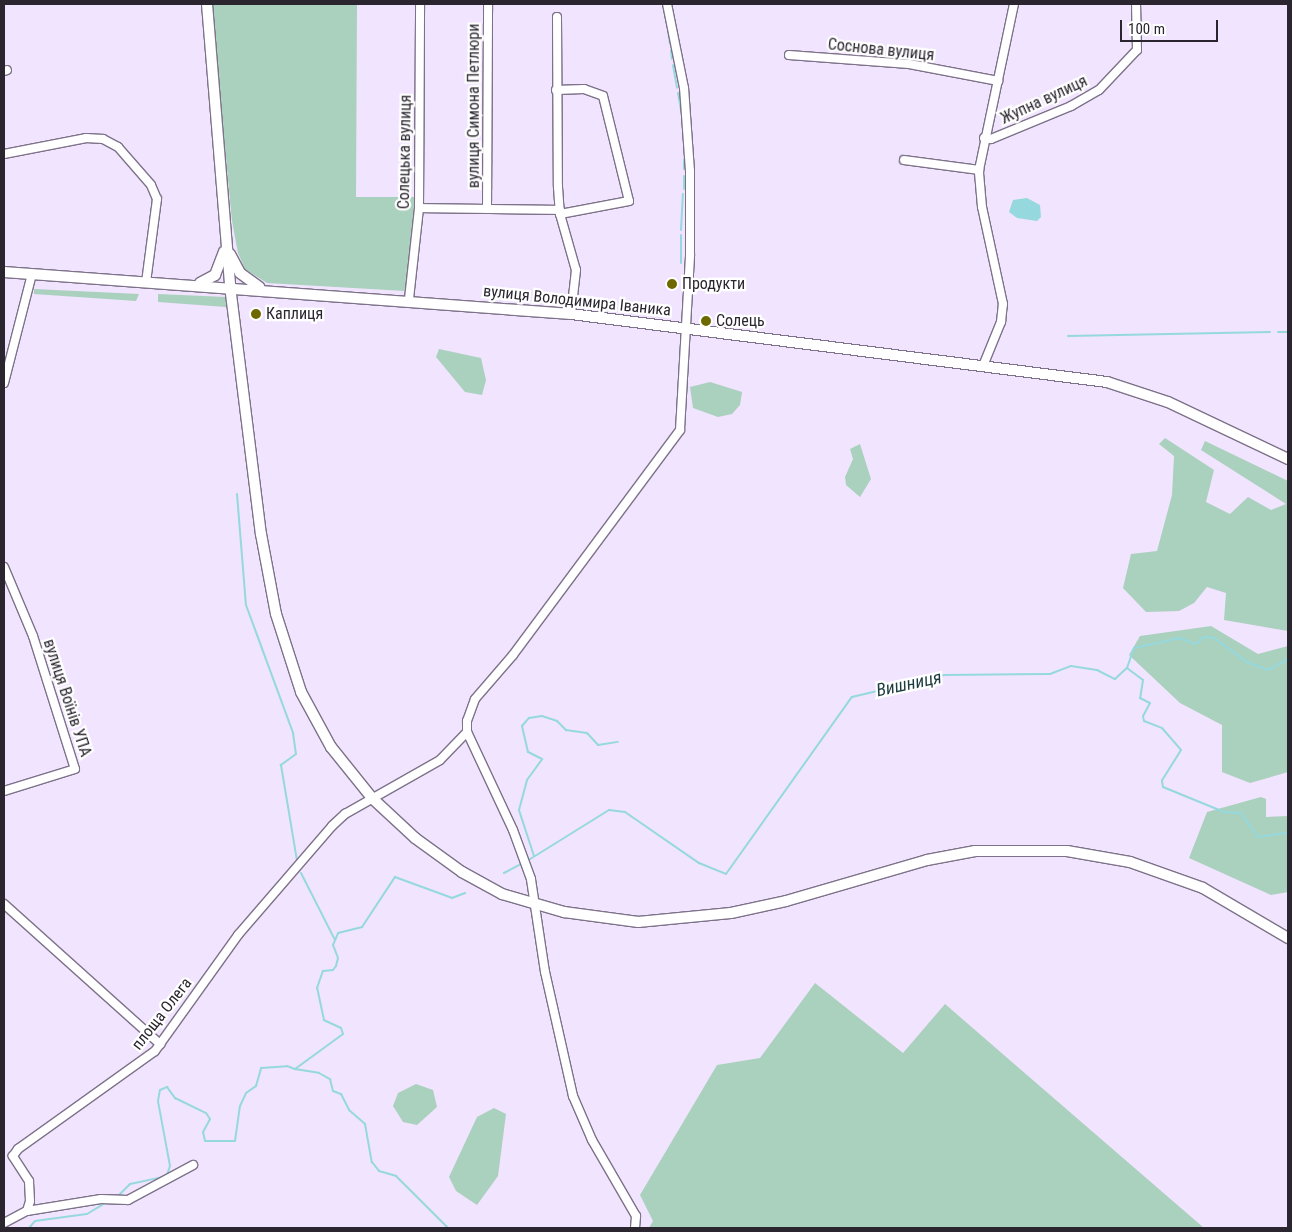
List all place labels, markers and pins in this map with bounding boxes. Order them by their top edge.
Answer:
place label: Продукти [682,274,745,294]
marker: Продукти [666,278,678,290]
place label: Каплиця [266,304,323,324]
marker: Каплиця [250,308,262,320]
place label: Солець [716,311,765,331]
marker: Солець [700,315,712,327]

